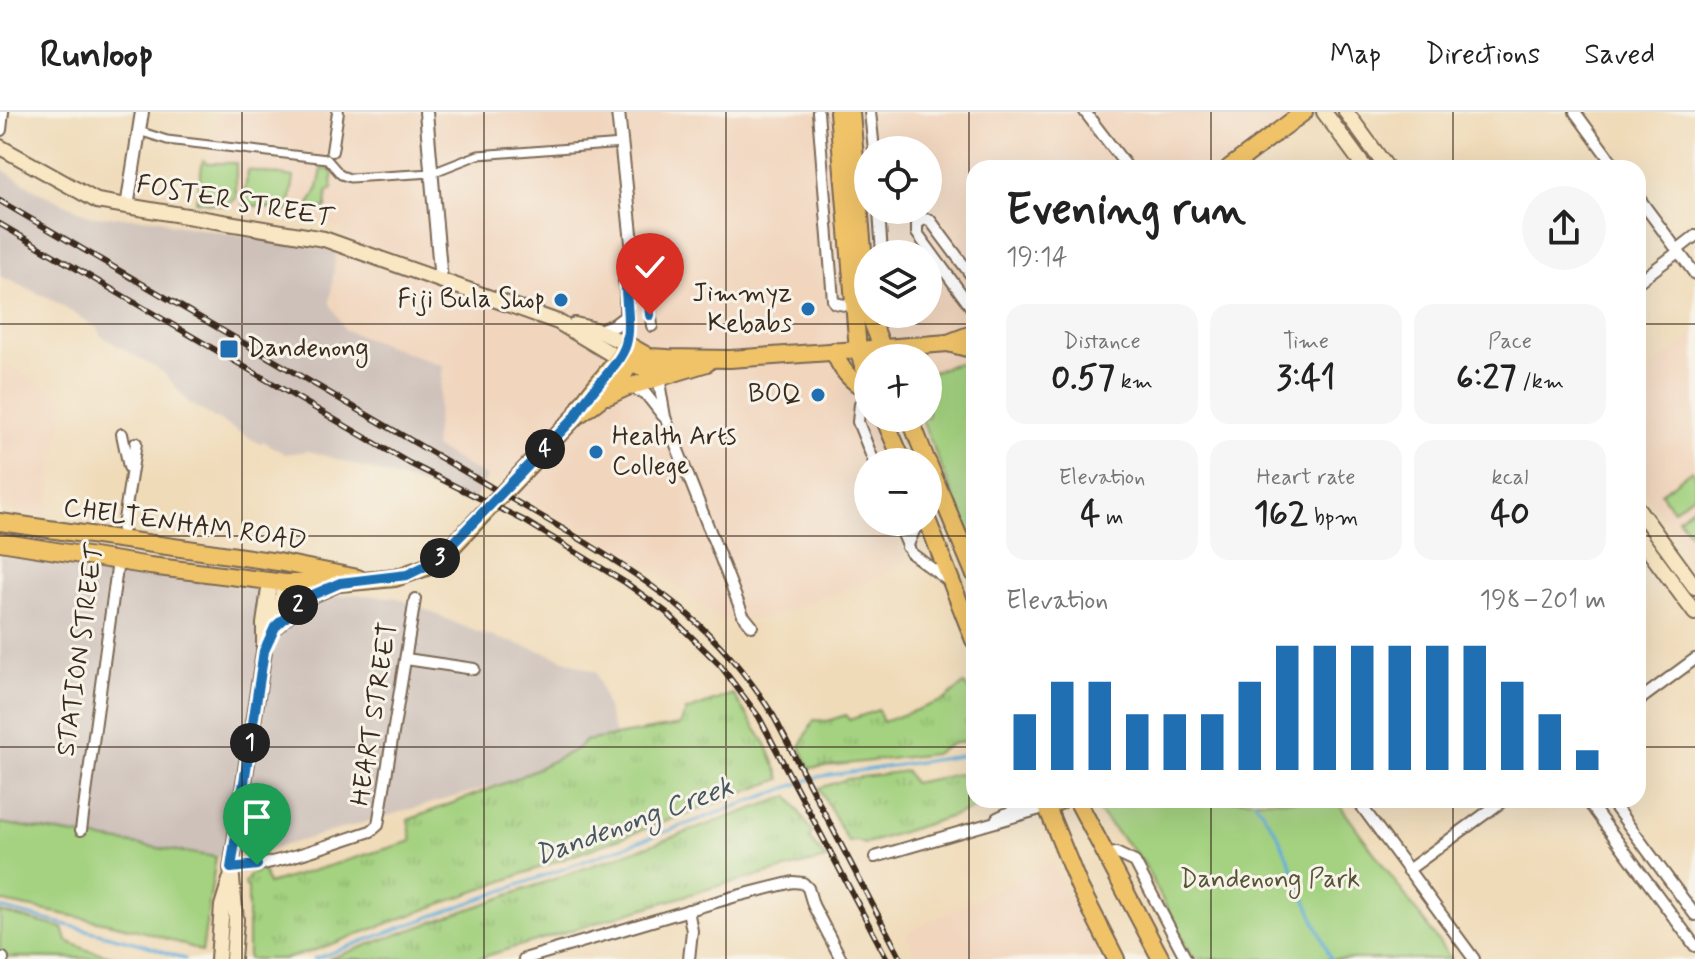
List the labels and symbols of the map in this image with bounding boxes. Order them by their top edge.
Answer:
street label: FOSTER STREET [134,168,337,236]
pin [616,233,684,315]
place label: Jimmyz Kebabs [692,277,792,341]
place label: Fiji Bula Shop [397,283,545,317]
marker: Fiji Bula Shop [552,291,570,309]
marker: Jimmyz Kebabs [799,300,817,318]
place label: Dandenong [247,332,369,368]
marker: Dandenong [218,338,240,360]
place label: BOQ [748,378,802,412]
marker: BOQ [809,386,827,404]
place label: Health Arts College [612,420,737,484]
pin: 4 [525,429,565,469]
marker: Health Arts College [587,443,605,461]
street label: CHELTENHAM ROAD [61,491,309,559]
pin: 3 [420,538,460,578]
street label: STATION STREET [49,540,113,758]
pin: 2 [278,585,318,625]
street label: HEART STREET [344,620,406,808]
pin: 1 [230,723,270,763]
water label: Dandenong Creek [530,769,739,877]
pin [223,783,291,865]
park label: Dandenong Park [1180,863,1360,899]

